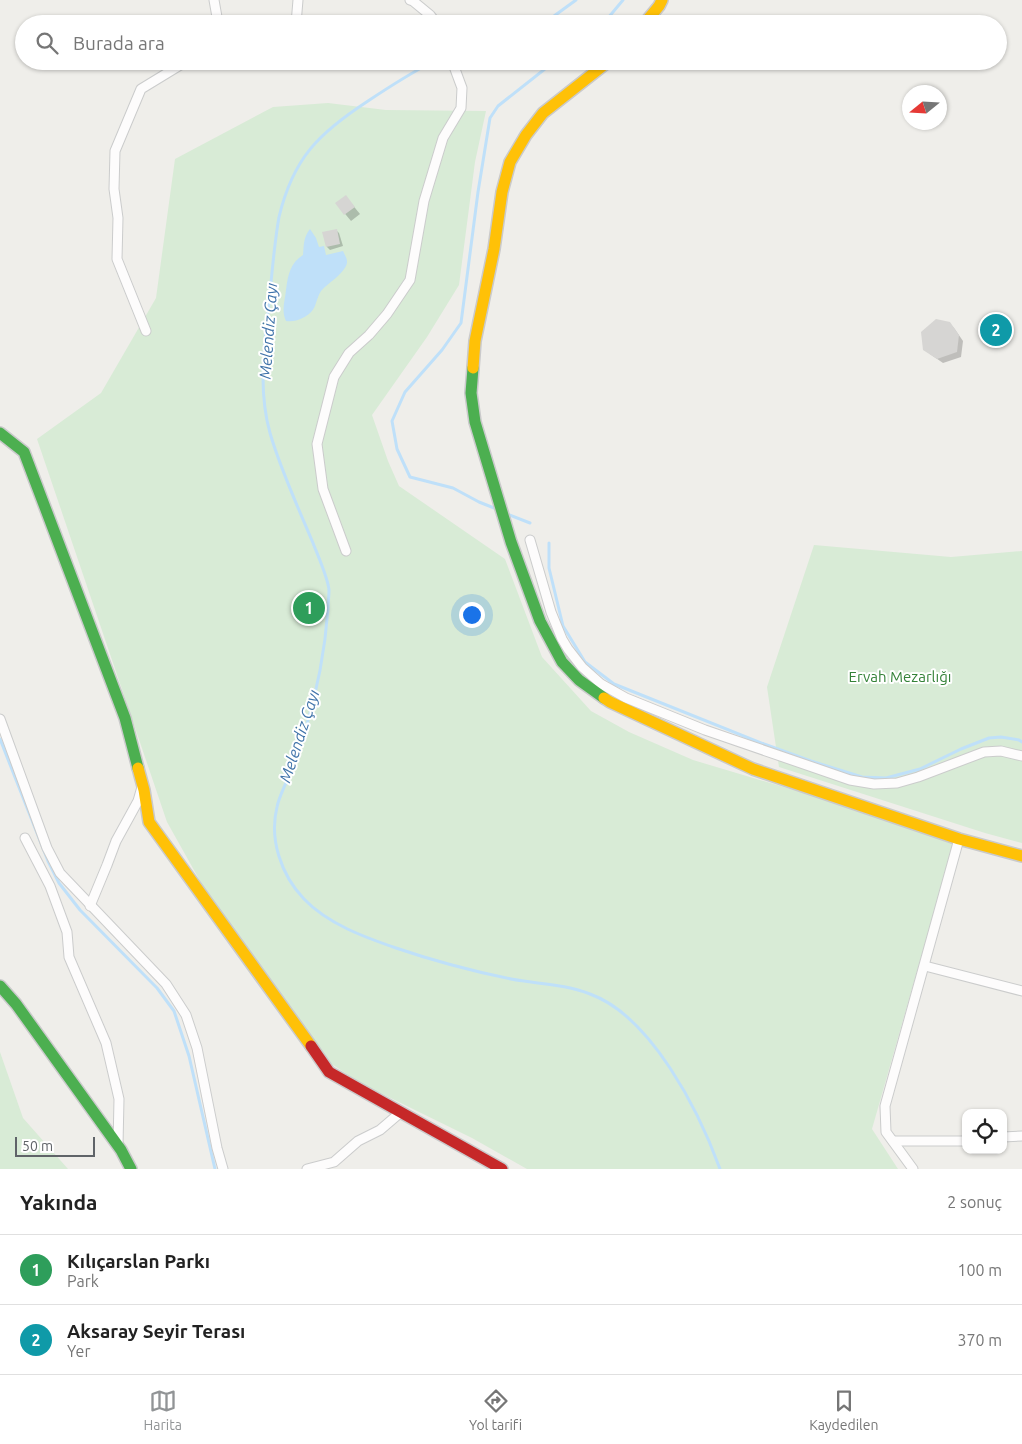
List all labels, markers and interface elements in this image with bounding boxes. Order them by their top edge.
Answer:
search box [15,15,1007,70]
icon: search [33,29,61,57]
text: Burada ara [73,32,165,54]
north arrow [902,85,947,130]
water label: Melendiz Çayı [256,282,280,380]
pin: 2 [980,311,1012,349]
pin: 1 [293,589,325,627]
your location [459,602,485,628]
park label: Ervah Mezarlığı [849,668,951,685]
water label: Melendiz Çayı [276,687,322,785]
map controls [962,1109,1007,1154]
button: locate [962,1109,1007,1154]
scale bar [15,1134,95,1157]
text: 50 m [22,1138,53,1154]
text: Yakında [20,1190,97,1214]
text: 2 sonuç [947,1193,1002,1211]
text: Kılıçarslan Parkı [67,1250,210,1272]
text: 1 [31,1261,41,1279]
text: 100 m [957,1261,1002,1279]
text: Park [67,1272,99,1290]
text: Aksaray Seyir Terası [67,1320,245,1342]
text: 2 [31,1331,41,1349]
text: 370 m [957,1331,1002,1349]
text: Yer [67,1342,90,1360]
tab: Harita [144,1387,182,1433]
tab: Yol tarifi [469,1387,522,1433]
tab: Kaydedilen [809,1387,878,1433]

